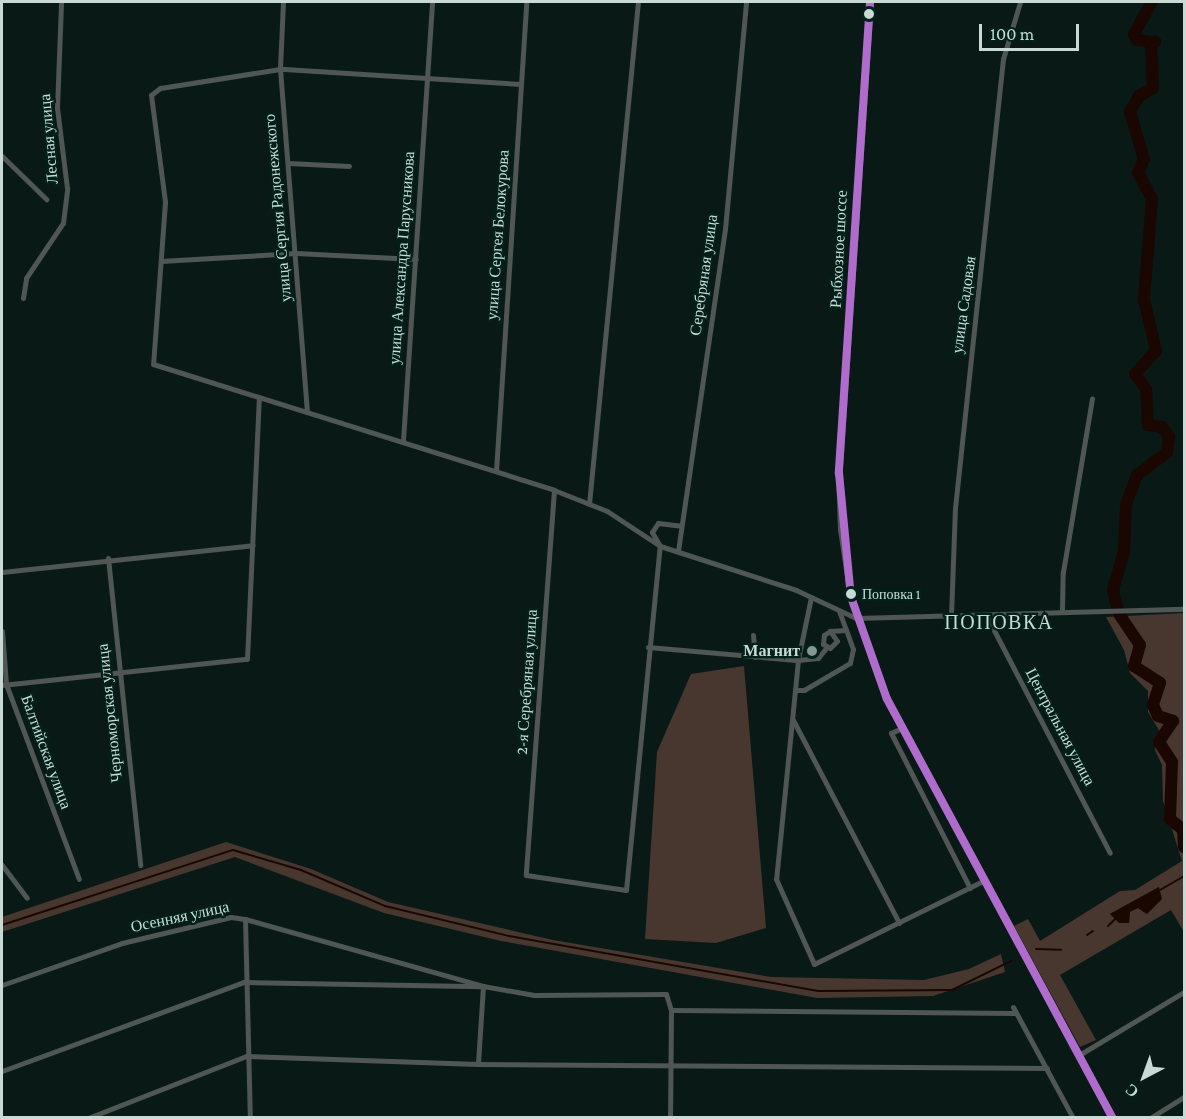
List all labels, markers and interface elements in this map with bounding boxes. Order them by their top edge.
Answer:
unlabelled marker [863,8,875,20]
scale bar [982,12,1082,50]
text: 100 m [990,24,1034,44]
street label: Лесная улица [35,93,63,185]
street label: улица Сергия Радонежского [260,113,296,303]
street label: улица Сергея Белокурова [482,149,514,321]
street label: улица Александра Парусникова [385,151,419,365]
street label: Рыбхозное шоссе [826,190,852,308]
street label: Серебряная улица [686,213,722,337]
street label: улица Садовая [948,255,980,355]
place label: Поповка 1 [862,586,920,602]
marker: Поповка 1 [845,588,857,600]
street label: 2-я Серебряная улица [512,609,542,755]
district label: ПОПОВКА [944,610,1054,634]
place label: Магнит [743,641,800,661]
street label: Черноморская улица [93,643,127,783]
marker: Магнит [805,644,819,658]
street label: Центральная улица [1021,665,1099,789]
street label: Балтийская улица [16,692,76,812]
street label: Осенняя улица [129,897,231,937]
north arrow [1114,1047,1174,1107]
text: С [1122,1081,1142,1101]

